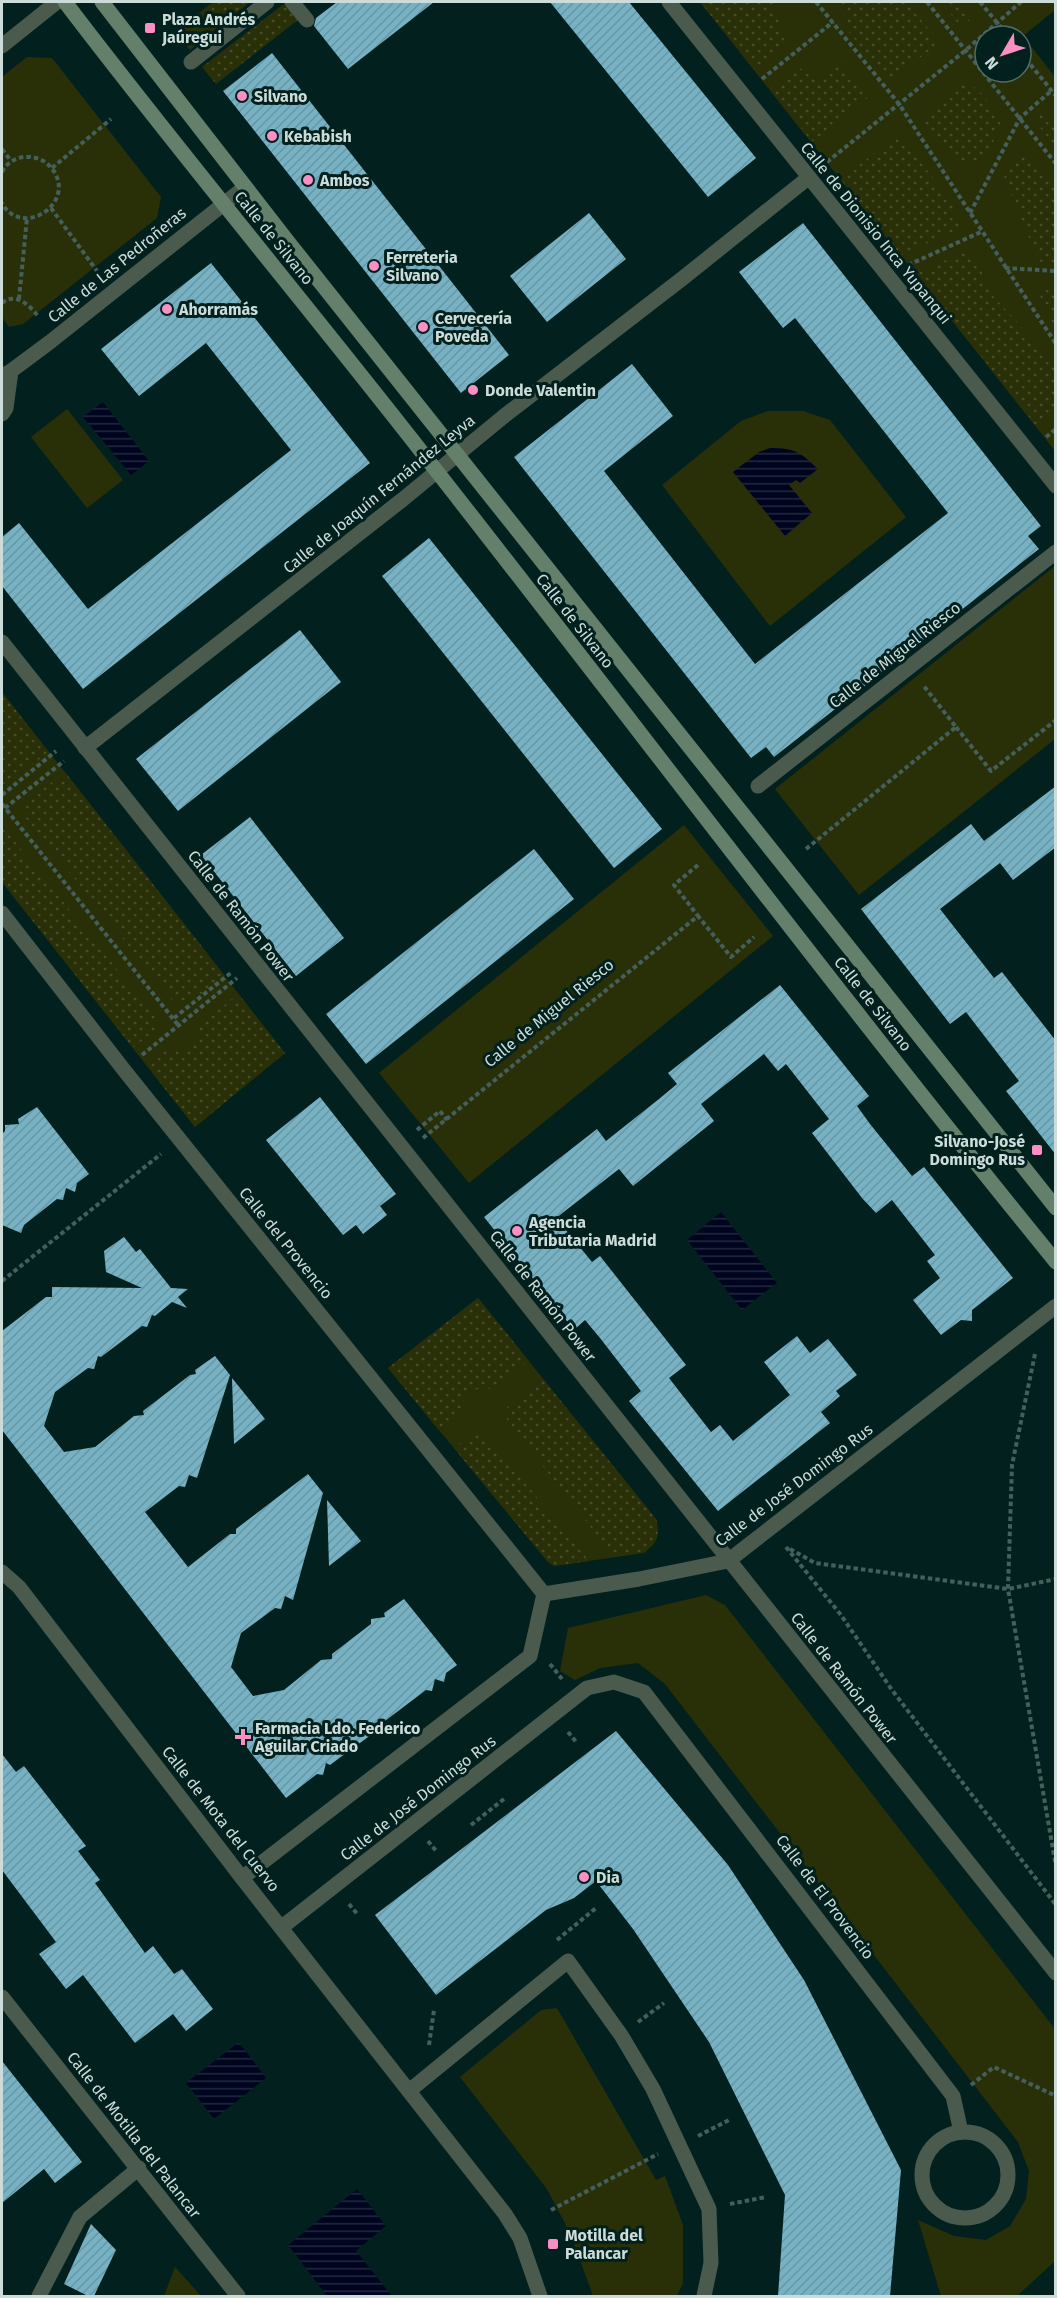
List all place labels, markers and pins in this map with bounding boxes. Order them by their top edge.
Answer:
place label: Plaza Andrés Jaúregui [161,10,256,47]
marker: Plaza Andrés Jaúregui [143,21,157,35]
place label: Silvano [254,87,307,106]
marker: Silvano [235,89,249,103]
place label: Kebabish [284,127,352,146]
marker: Kebabish [265,129,279,143]
place label: Ambos [319,171,370,190]
marker: Ambos [301,173,315,187]
place label: Ferreteria Silvano [386,248,458,285]
marker: Ferreteria Silvano [367,259,381,273]
place label: Ahorramás [178,300,258,319]
marker: Ahorramás [160,302,174,316]
place label: Cervecería Poveda [435,309,512,346]
marker: Cervecería Poveda [416,320,430,334]
place label: Donde Valentin [485,381,596,400]
marker: Donde Valentin [466,383,480,397]
place label: Silvano-José Domingo Rus [930,1132,1025,1169]
marker: Silvano-José Domingo Rus [1030,1143,1044,1157]
place label: Agencia Tributaria Madrid [528,1213,657,1250]
marker: Agencia Tributaria Madrid [510,1224,524,1238]
place label: Farmacia Ldo. Federico Aguilar Criado [254,1719,420,1756]
marker: Farmacia Ldo. Federico Aguilar Criado [236,1730,250,1744]
place label: Dia [596,1868,620,1887]
marker: Dia [577,1870,591,1884]
place label: Motilla del Palancar [565,2226,643,2263]
marker: Motilla del Palancar [546,2237,560,2251]

